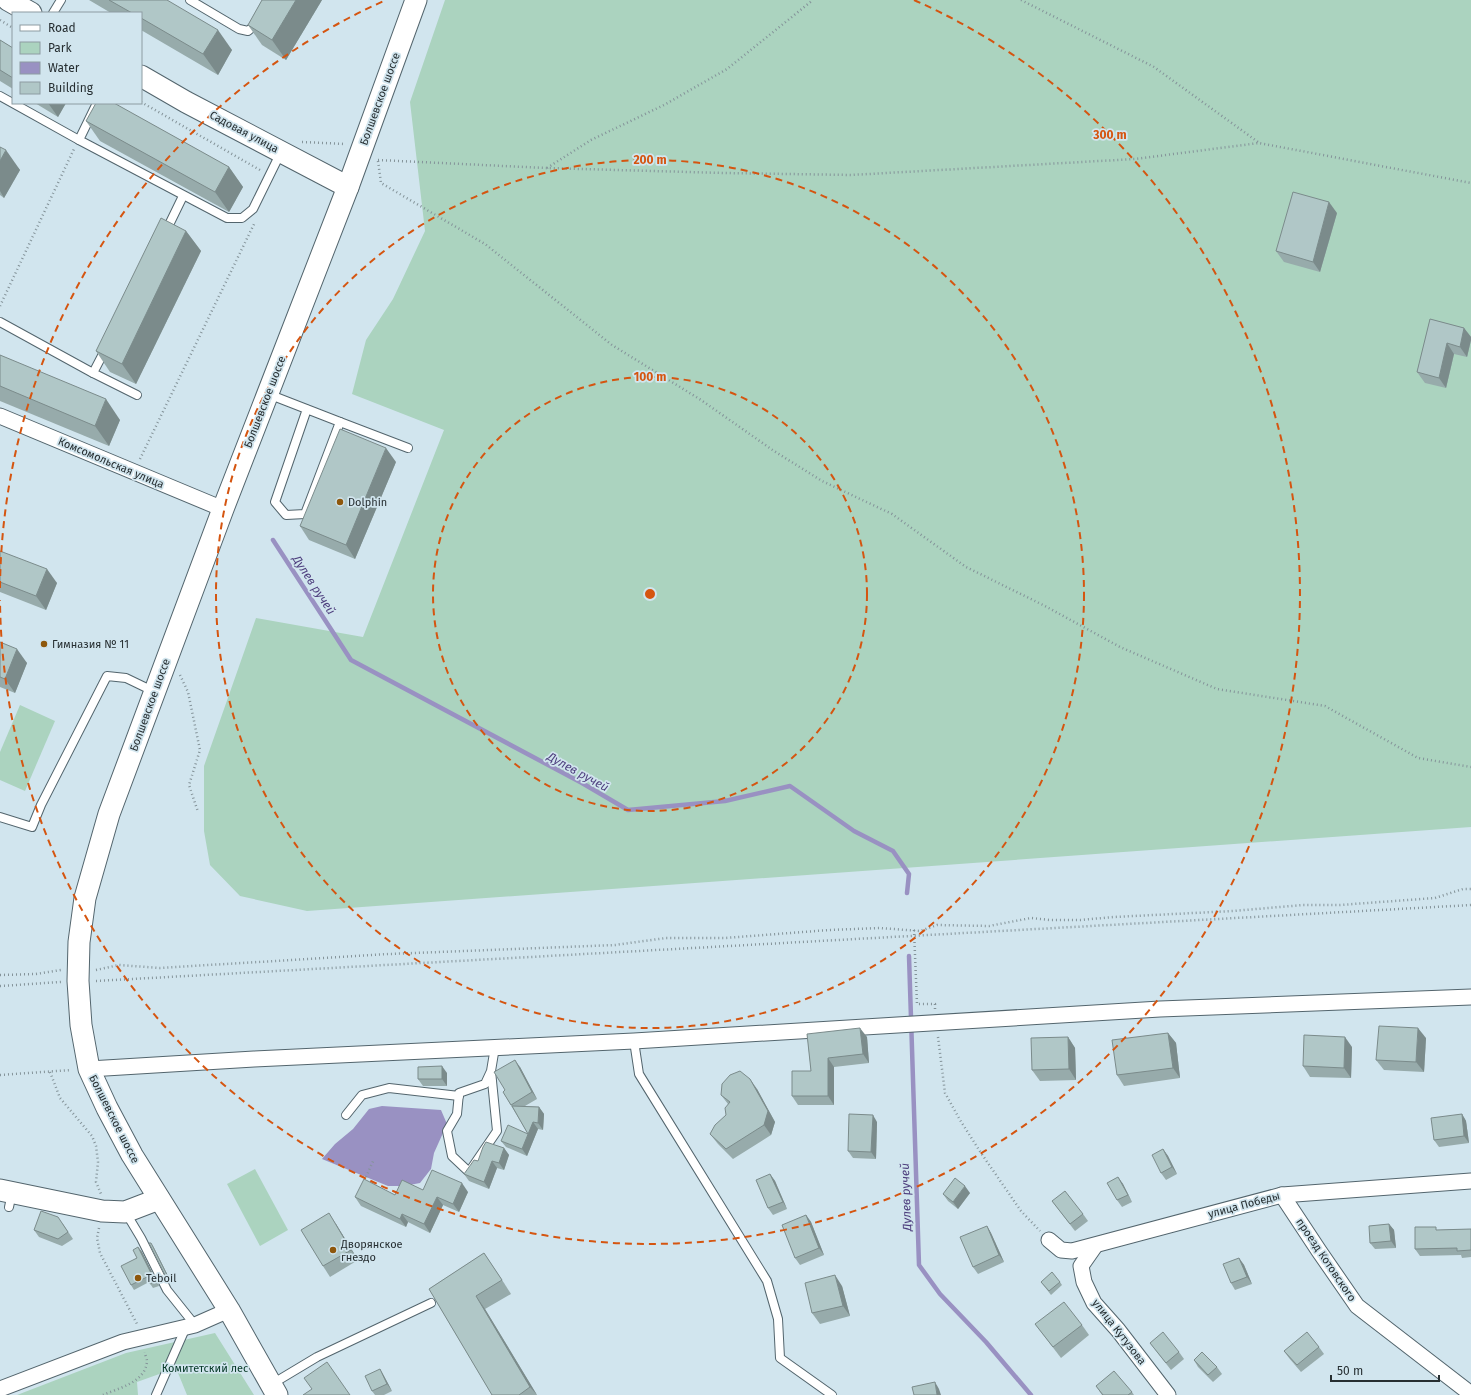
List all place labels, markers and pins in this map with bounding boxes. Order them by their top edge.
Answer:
place label: Dolphin [348,496,387,509]
marker: Dolphin [335,497,345,507]
centre of rings [643,587,657,601]
place label: Гимназия № 11 [52,638,129,651]
marker: Гимназия № 11 [39,639,49,649]
place label: Дворянское гнездо [340,1238,403,1264]
marker: Дворянское гнездо [328,1245,338,1255]
place label: Teboil [146,1272,176,1285]
marker: Teboil [133,1273,143,1283]

